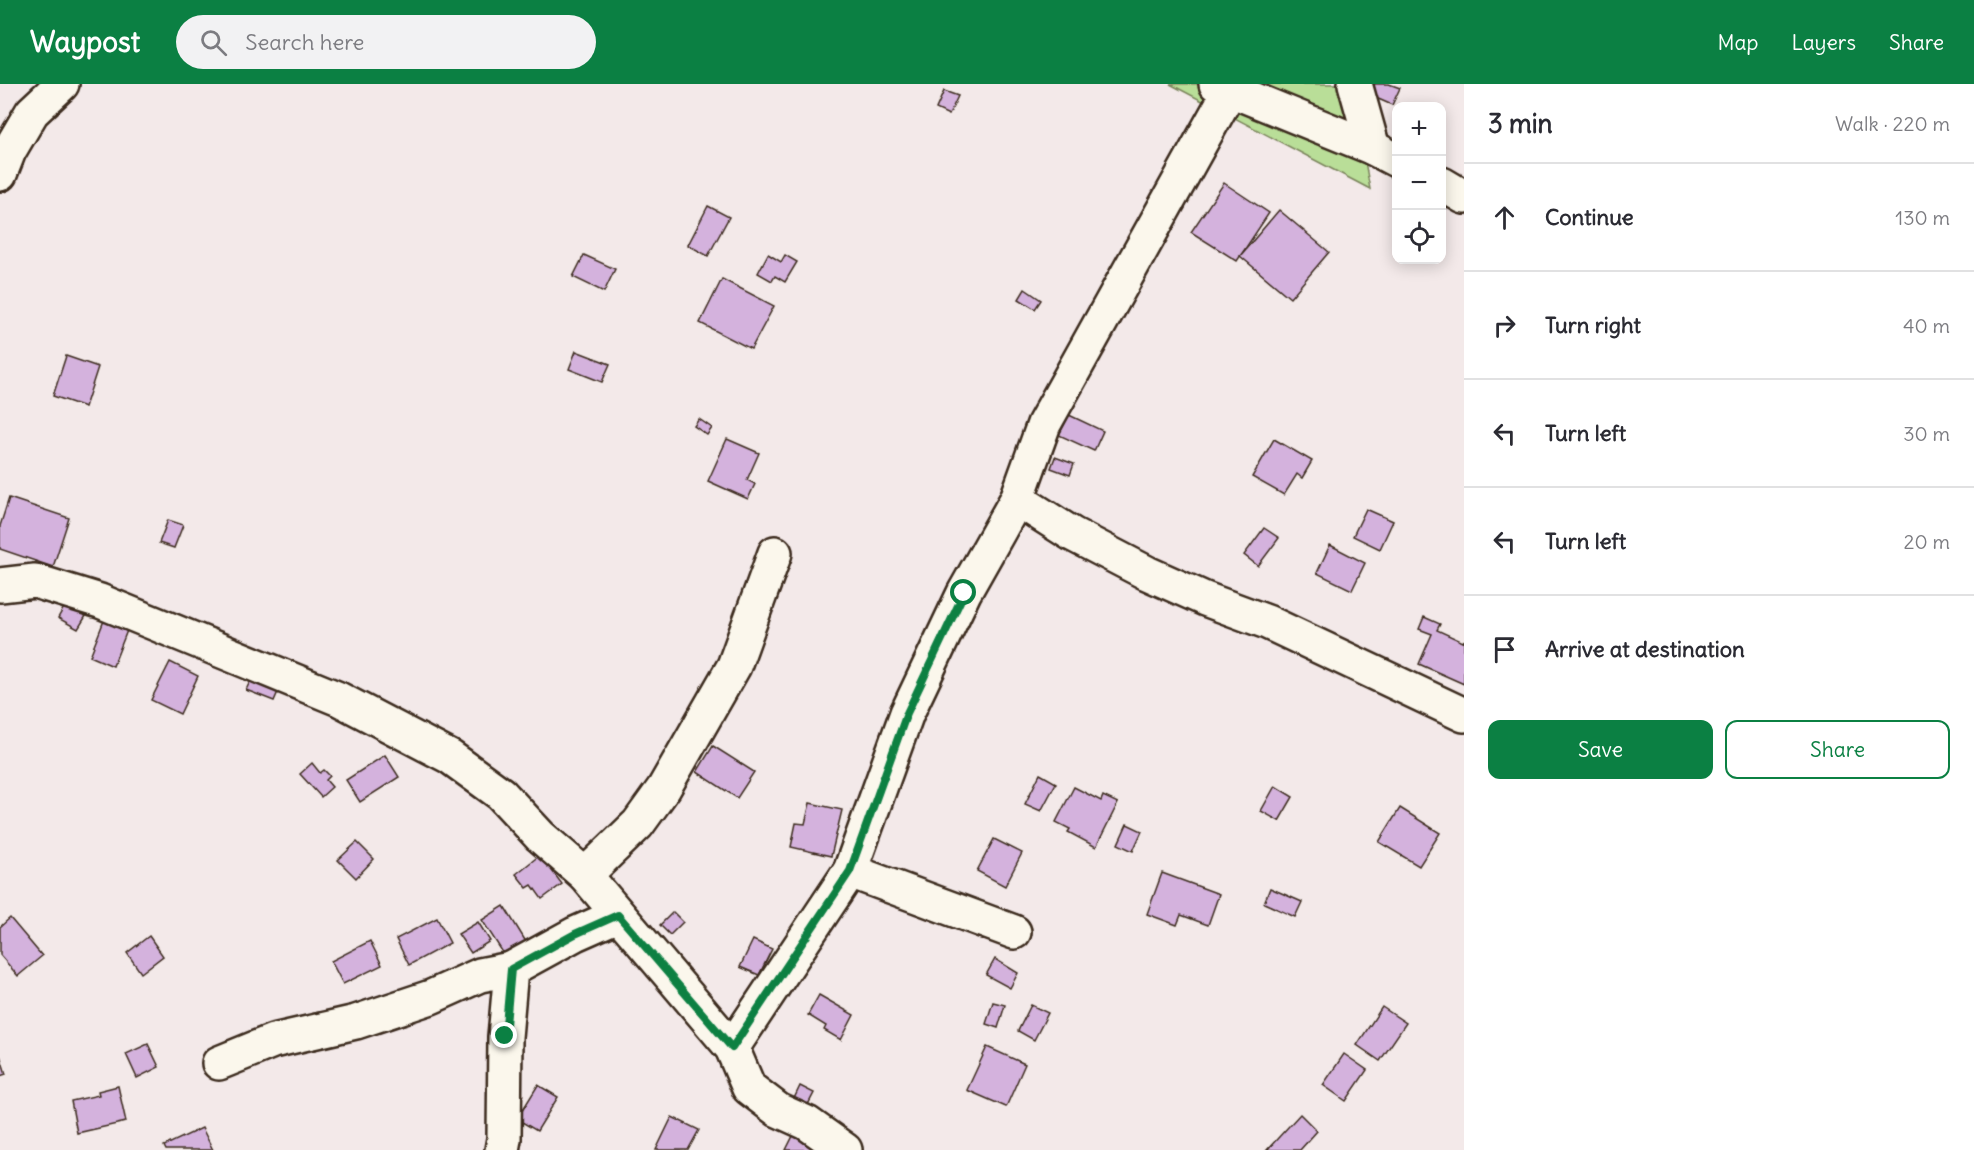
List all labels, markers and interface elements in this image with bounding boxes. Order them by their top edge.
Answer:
search box [176,15,596,69]
text: Waypost [30,24,140,60]
icon: search [197,26,230,59]
text: Search here [245,28,364,56]
text: Map [1718,29,1758,56]
text: Layers [1791,29,1856,56]
text: Share [1889,29,1944,56]
map controls [1392,102,1446,264]
button: + [1392,102,1446,156]
text: 3 min [1488,107,1553,140]
text: Walk · 220 m [1835,111,1950,136]
button: − [1392,156,1446,210]
icon: ahead [1488,201,1521,234]
text: Continue [1545,203,1634,231]
text: 130 m [1895,205,1950,230]
button: locate [1392,210,1446,264]
icon: right [1488,309,1521,342]
text: Turn right [1545,311,1641,339]
text: 40 m [1903,313,1950,338]
icon: left [1488,417,1521,450]
text: Turn left [1545,419,1626,447]
text: 30 m [1903,421,1950,446]
icon: left [1488,525,1521,558]
text: Turn left [1545,527,1626,555]
text: 20 m [1904,529,1950,554]
route start [950,579,976,605]
icon: arrive [1488,633,1521,666]
text: Arrive at destination [1545,635,1745,663]
button: Save [1488,720,1713,779]
button: Share [1725,720,1950,779]
route end [491,1022,517,1048]

